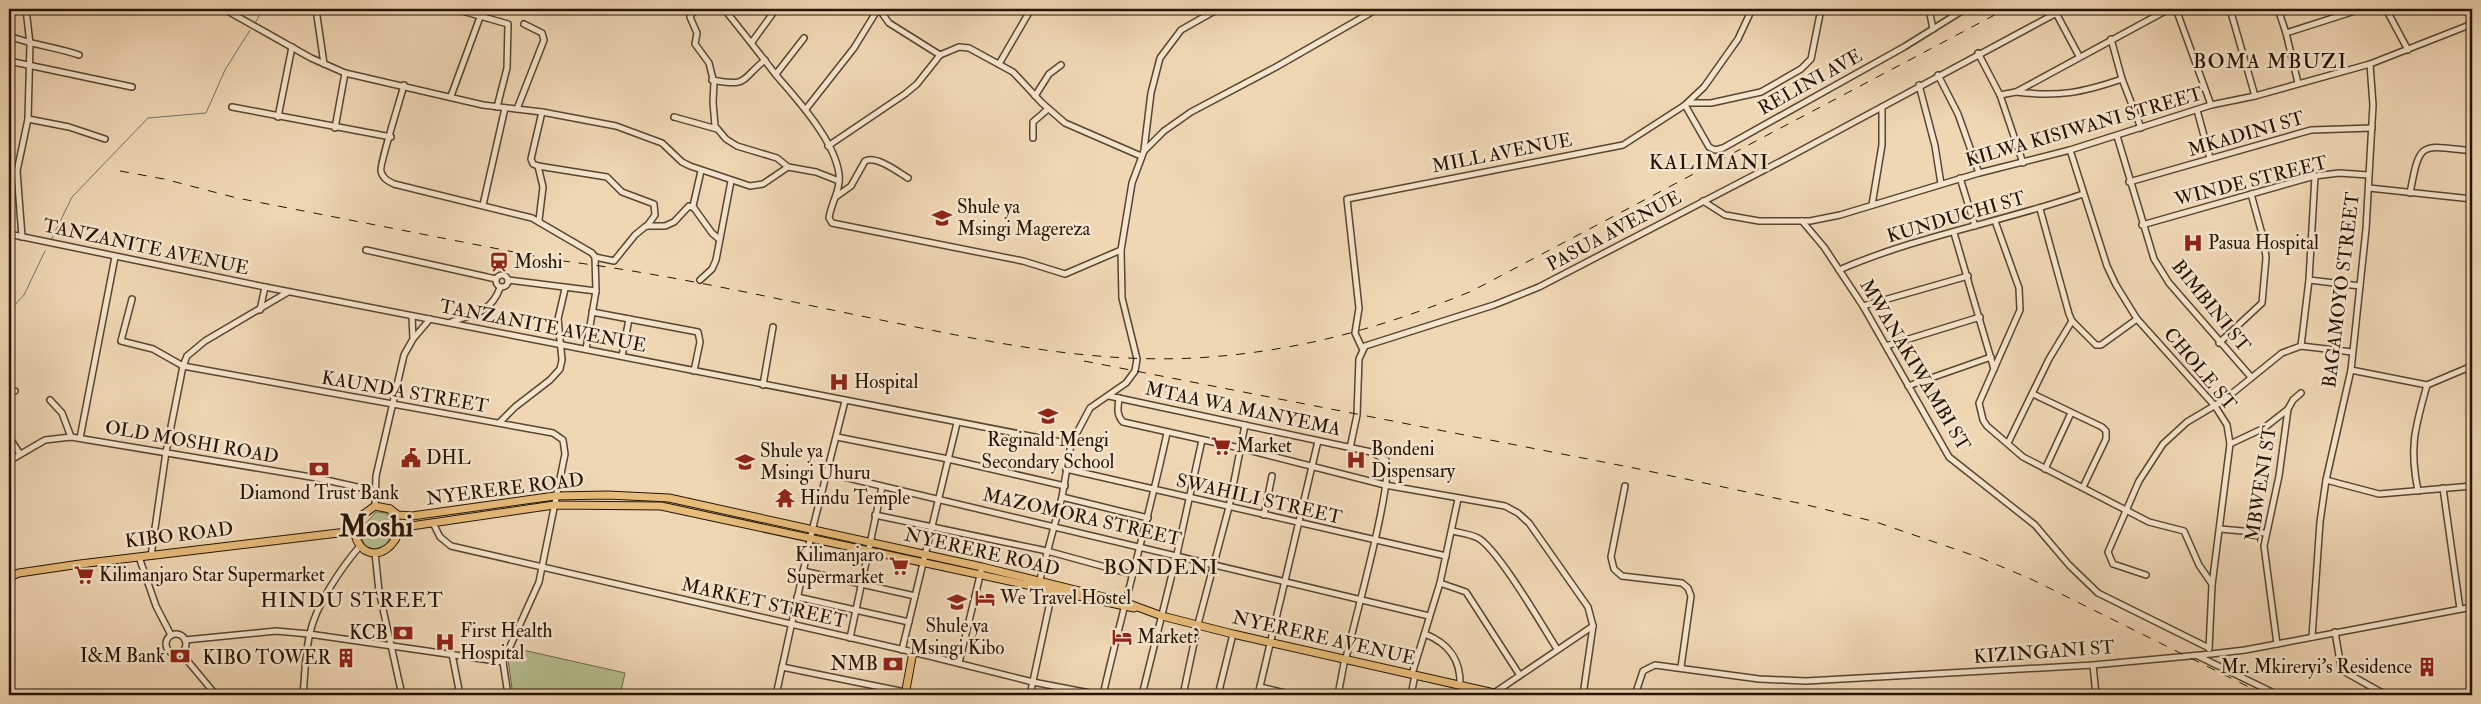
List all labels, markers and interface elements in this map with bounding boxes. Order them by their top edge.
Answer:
street label: RELINI AVE [1754,43,1867,120]
district label: BOMA MBUZI [2193,48,2347,75]
street label: KILWA KISIWANI STREET [1963,82,2205,172]
street label: MKADINI ST [2185,106,2307,162]
street label: MILL AVENUE [1430,128,1574,178]
district label: KALIMANI [1649,149,1769,176]
street label: WINDE STREET [2171,150,2330,212]
street label: PASUA AVENUE [1542,185,1686,277]
street label: KUNDUCHI ST [1884,186,2028,248]
street label: BAGAMOYO STREET [2317,191,2365,389]
place label: Shule ya Msingi Magereza [957,195,1091,241]
school or university icon: Shule ya Msingi Magereza [931,207,953,229]
street label: TANZANITE AVENUE [41,213,252,281]
place label: Pasua Hospital [2208,231,2319,256]
hospital icon: Pasua Hospital [2182,232,2204,254]
place label: Moshi [514,250,563,274]
station icon: Moshi [488,251,510,273]
street label: BIMBINI ST [2166,255,2256,357]
street label: MWANAKIWAMBI ST [1854,275,1976,455]
street label: TANZANITE AVENUE [438,294,649,358]
street label: CHOLE ST [2158,323,2242,415]
street label: KAUNDA STREET [320,366,490,418]
place label: Hospital [854,370,918,395]
hospital icon: Hospital [828,371,850,393]
street label: MTAA WA MANYEMA [1143,377,1343,441]
school or university icon: Reginald Mengi Secondary School [1037,405,1059,427]
street label: OLD MOSHI ROAD [103,415,281,469]
street label: MBWENI ST [2240,424,2282,544]
place label: Reginald Mengi Secondary School [982,428,1115,474]
place label: Market [1236,434,1292,458]
supermarket icon: Market [1210,435,1232,457]
place label: Bondeni Dispensary [1371,437,1456,484]
place label: Shule ya Msingi Uhuru [760,439,871,485]
place label: DHL [426,446,471,470]
public building icon: DHL [400,447,422,469]
hospital icon: Bondeni Dispensary [1345,449,1367,471]
school or university icon: Shule ya Msingi Uhuru [734,451,756,473]
bank icon: Diamond Trust Bank [308,458,330,480]
street label: NYERERE ROAD [425,467,585,511]
street label: SWAHILI STREET [1174,468,1344,530]
place label: Diamond Trust Bank [239,481,399,505]
street label: MAZOMORA STREET [980,482,1184,552]
place label: Hindu Temple [800,486,910,511]
temple icon: Hindu Temple [774,487,796,509]
district label: Moshi [338,509,413,545]
street label: KIBO ROAD [124,516,234,554]
street label: NYERERE ROAD [902,522,1062,582]
place label: Kilimanjaro Supermarket [787,543,884,590]
district label: BONDENI [1103,554,1219,581]
supermarket icon: Kilimanjaro Supermarket [888,555,910,577]
place label: Kilimanjaro Star Supermarket [99,563,325,588]
supermarket icon: Kilimanjaro Star Supermarket [73,564,95,586]
street label: MARKET STREET [679,572,849,634]
place label: We Travel Hostel [999,586,1131,610]
district label: HINDU STREET [260,587,444,614]
hotel icon: We Travel Hostel [974,587,996,609]
school or university icon: Shule ya Msingi Kibo [946,591,968,613]
street label: NYERERE AVENUE [1230,605,1418,671]
place label: Shule ya Msingi Kibo [910,614,1004,660]
place label: First Health Hospital [460,619,553,666]
place label: KCB [349,621,388,645]
bank icon: KCB [392,622,414,644]
place label: Market? [1137,625,1199,649]
hotel icon: Market? [1111,626,1133,648]
hospital icon: First Health Hospital [434,631,456,653]
street label: KIZINGANI ST [1973,635,2115,669]
place label: I&M Bank [80,644,165,668]
bank icon: I&M Bank [169,645,191,667]
place label: KIBO TOWER [202,646,331,670]
building icon: KIBO TOWER [335,647,357,669]
place label: NMB [830,652,878,676]
bank icon: NMB [882,653,904,675]
place label: Mr. Mkireryi's Residence [2221,655,2412,679]
building icon: Mr. Mkireryi's Residence [2416,656,2438,678]

